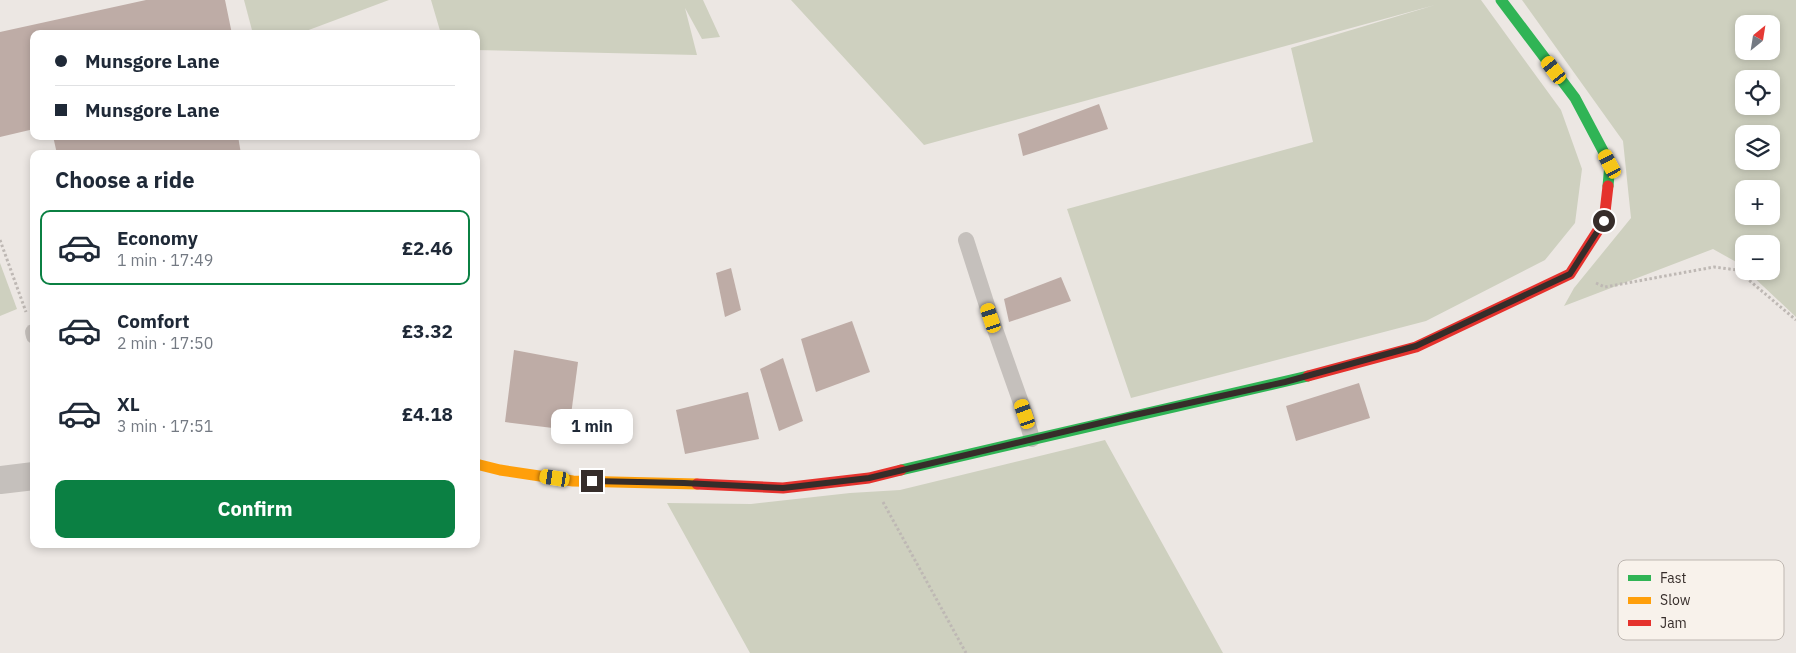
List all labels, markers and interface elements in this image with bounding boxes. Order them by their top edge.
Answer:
north arrow [1735,15,1780,60]
map controls [1735,15,1780,280]
text: Munsgore Lane [85,49,220,73]
car [1538,54,1569,86]
button: locate [1735,70,1780,115]
text: Munsgore Lane [85,98,220,122]
button: layers [1735,125,1780,170]
car [1596,147,1623,181]
text: Choose a ride [55,165,195,194]
button: + [1735,180,1780,225]
route start [1593,210,1615,232]
icon: car [57,225,102,270]
text: Economy [117,226,198,250]
button: − [1735,235,1780,280]
text: £2.46 [402,236,453,260]
text: 1 min · 17:49 [117,250,213,270]
car [979,301,1002,335]
icon: car [57,308,102,353]
text: Comfort [117,309,190,333]
text: £3.32 [402,319,453,343]
text: 2 min · 17:50 [117,333,213,353]
icon: car [57,391,102,436]
text: XL [117,392,140,416]
car [1013,397,1036,431]
text: £4.18 [402,402,453,426]
callout: 1 min [551,408,633,444]
text: 3 min · 17:51 [117,416,213,436]
text: 1 min [571,416,613,436]
car [539,468,570,488]
route end [581,470,603,492]
button: Confirm [55,480,455,538]
legend [1618,560,1784,640]
text: Fast [1660,569,1686,587]
text: Slow [1660,591,1691,609]
text: Jam [1660,614,1687,632]

